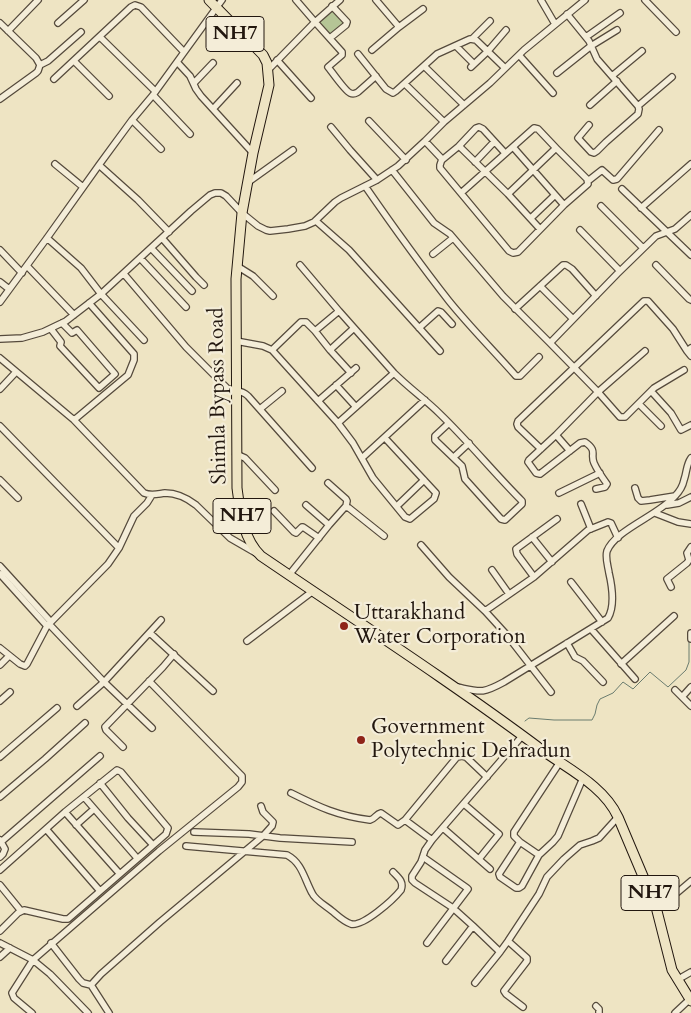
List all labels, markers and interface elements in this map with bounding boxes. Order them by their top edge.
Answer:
road number: NH7 [206,16,264,52]
street label: Shimla Bypass Road [205,307,233,485]
road number: NH7 [213,498,271,534]
place label: Uttarakhand Water Corporation [354,601,526,651]
marker: Uttarakhand Water Corporation [338,620,350,632]
place label: Government Polytechnic Dehradun [371,715,571,765]
marker: Government Polytechnic Dehradun [355,734,367,746]
road number: NH7 [621,876,679,910]

